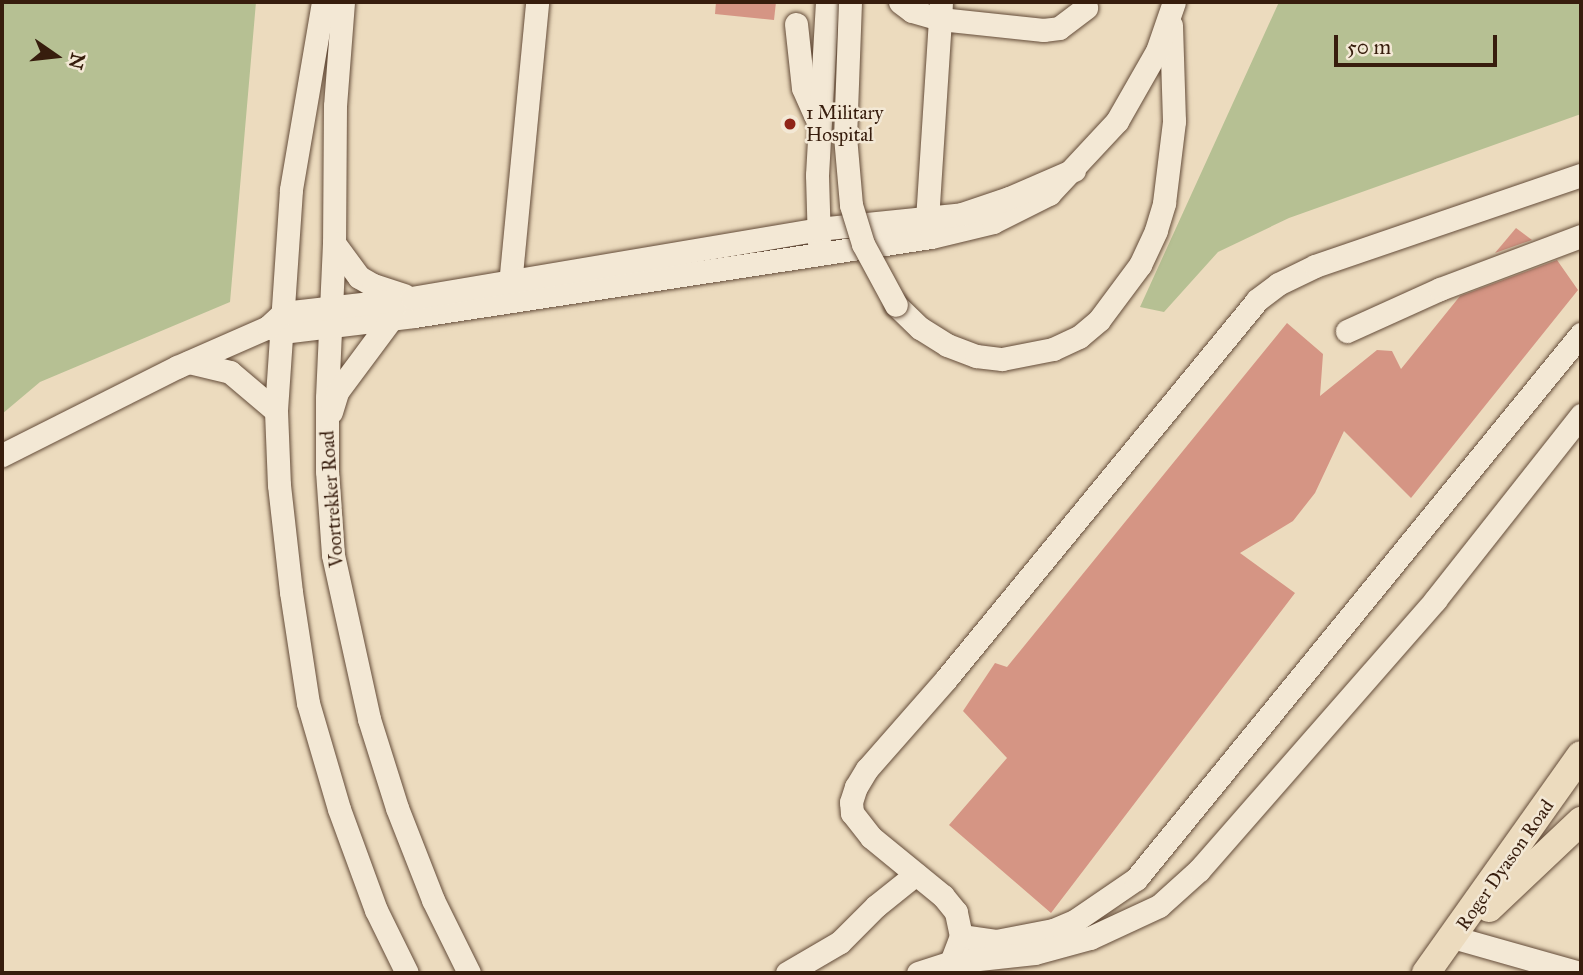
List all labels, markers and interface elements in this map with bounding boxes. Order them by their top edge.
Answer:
north arrow [21,21,91,91]
scale bar [1338,21,1501,65]
text: 50 m [1347,34,1391,60]
text: N [64,51,90,72]
place label: 1 Military Hospital [806,102,883,146]
marker: 1 Military Hospital [780,114,800,134]
street label: Voortrekker Road [316,430,348,568]
street label: Roger Dyason Road [1451,795,1559,935]

